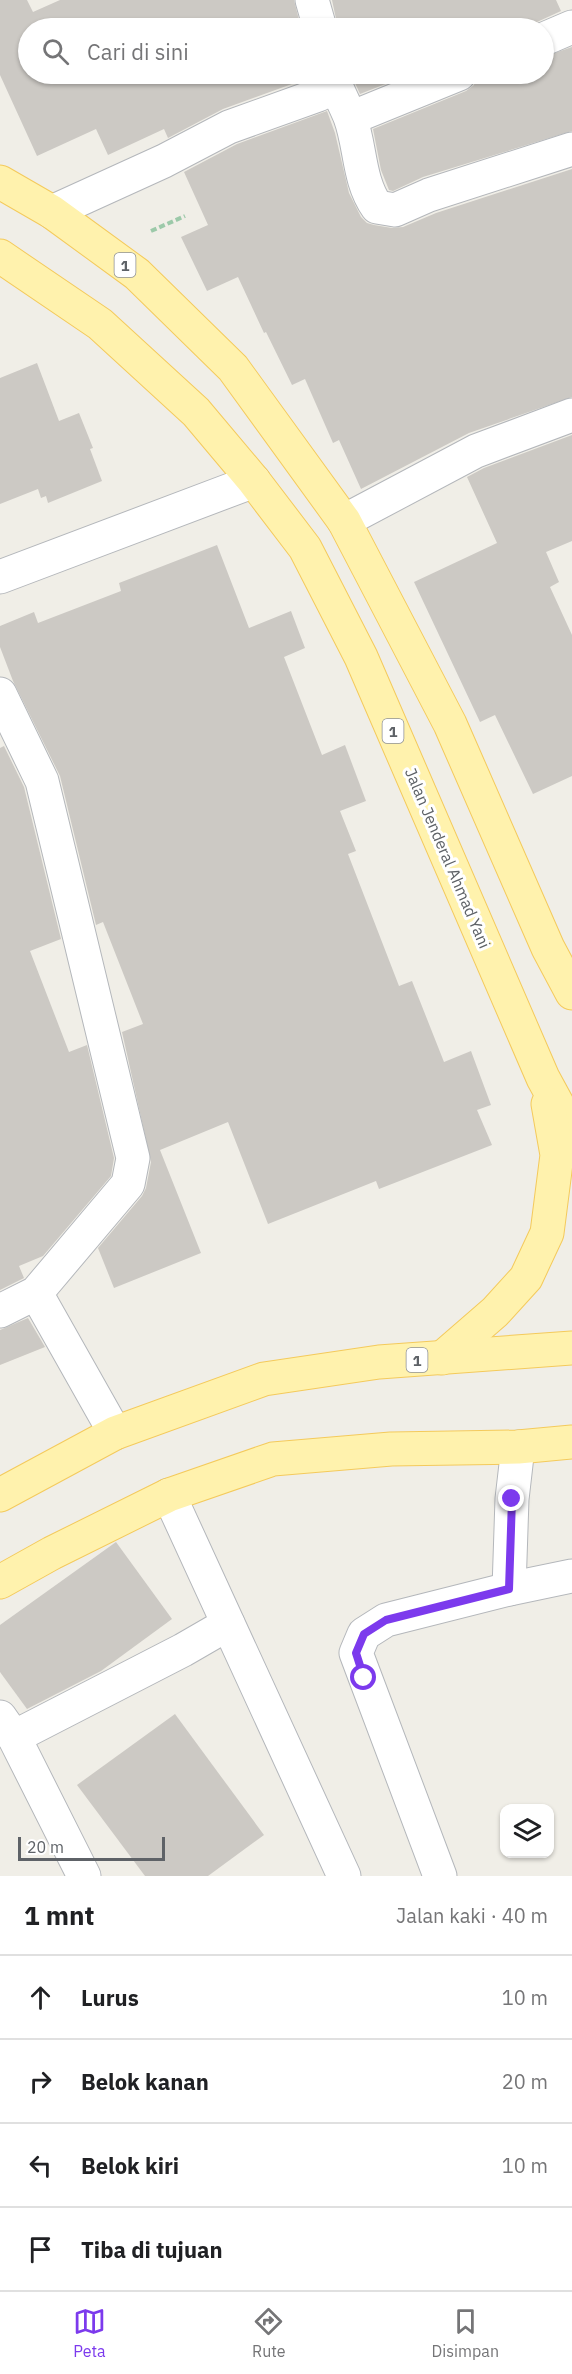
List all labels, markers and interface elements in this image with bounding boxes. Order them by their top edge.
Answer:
search box [18,18,554,84]
icon: search [39,35,72,68]
text: Cari di sini [87,37,189,66]
road number: 1 [114,253,136,277]
road number: 1 [382,719,404,743]
street label: Jalan Jenderal Ahmad Yani [401,765,495,951]
road number: 1 [406,1348,428,1372]
route end [498,1485,524,1511]
route start [350,1664,376,1690]
map controls [500,1804,554,1858]
button: layers [500,1804,554,1858]
scale bar [18,1834,165,1862]
text: 20 m [27,1837,64,1857]
text: 1 mnt [24,1898,94,1932]
text: Jalan kaki · 40 m [396,1902,548,1929]
icon: ahead [24,1981,57,2014]
text: Lurus [81,1983,139,2012]
text: 10 m [502,1984,548,2011]
icon: right [24,2065,57,2098]
text: Belok kanan [81,2067,209,2096]
text: 20 m [502,2068,548,2095]
icon: left [24,2149,57,2182]
text: Belok kiri [81,2151,179,2180]
text: 10 m [502,2152,548,2179]
icon: arrive [24,2233,57,2266]
text: Tiba di tujuan [81,2235,223,2264]
tab: Peta [73,2305,106,2361]
tab: Rute [252,2305,286,2361]
tab: Disimpan [432,2305,499,2361]

